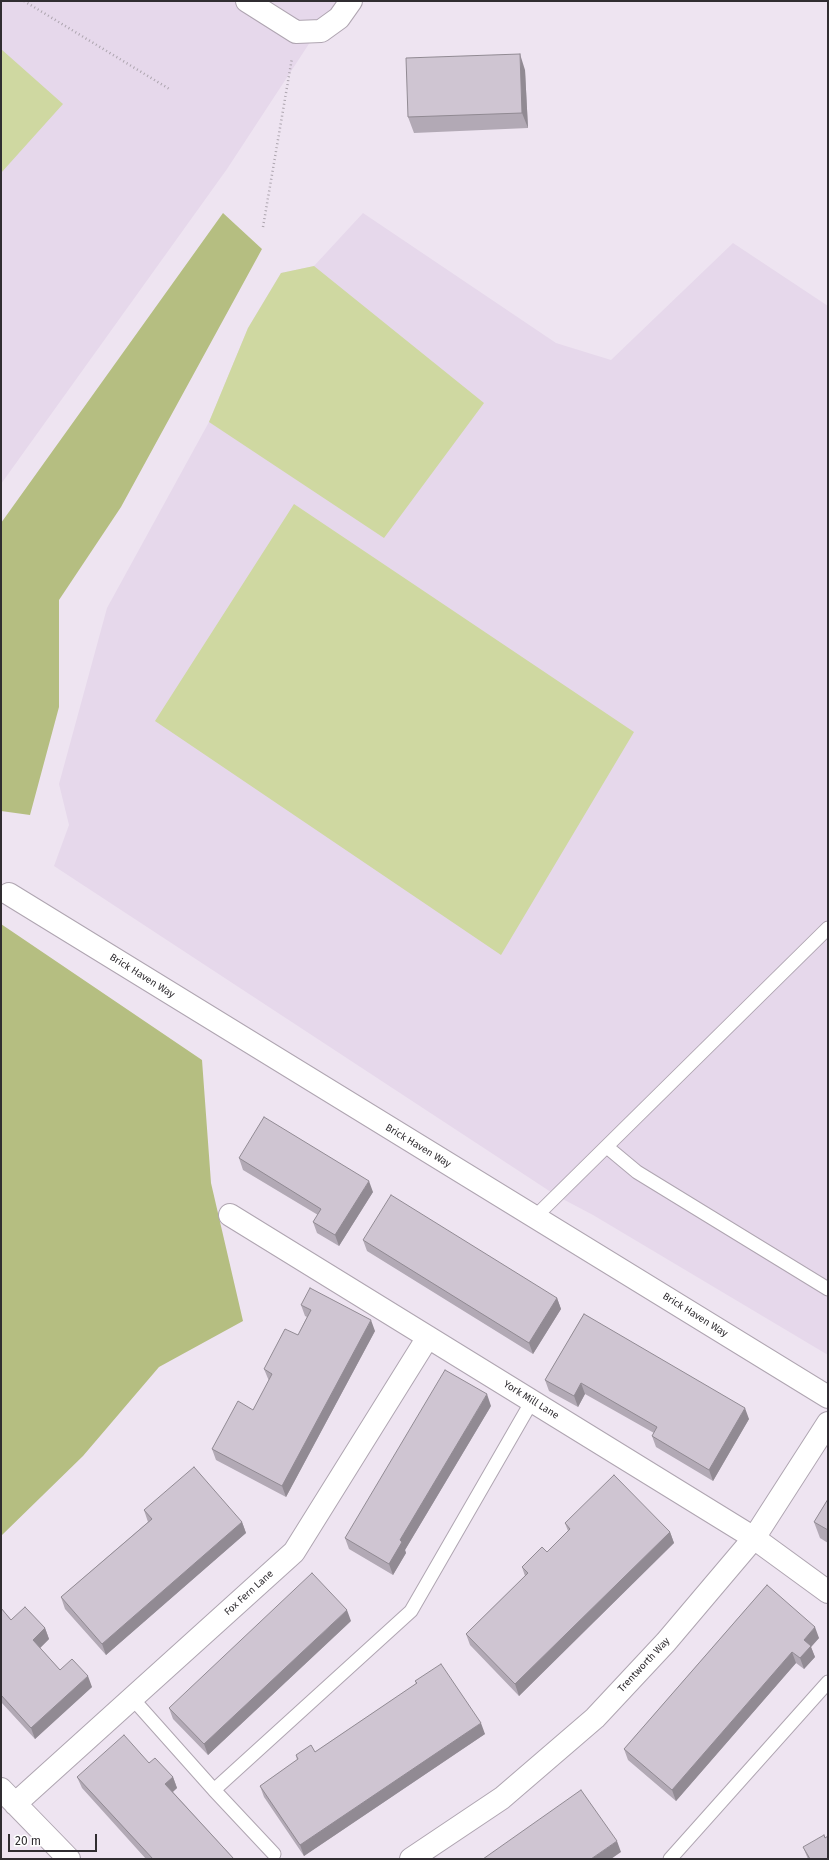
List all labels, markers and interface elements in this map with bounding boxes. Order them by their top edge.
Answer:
street label: Brick Haven Way [107,951,177,1001]
street label: Brick Haven Way [383,1122,453,1170]
street label: Brick Haven Way [660,1290,730,1340]
street label: York Mill Lane [501,1378,561,1422]
street label: Fox Fern Lane [222,1568,276,1618]
street label: Trentworth Way [616,1635,672,1695]
scale bar [10,1826,99,1852]
text: 20 m [15,1834,41,1848]

